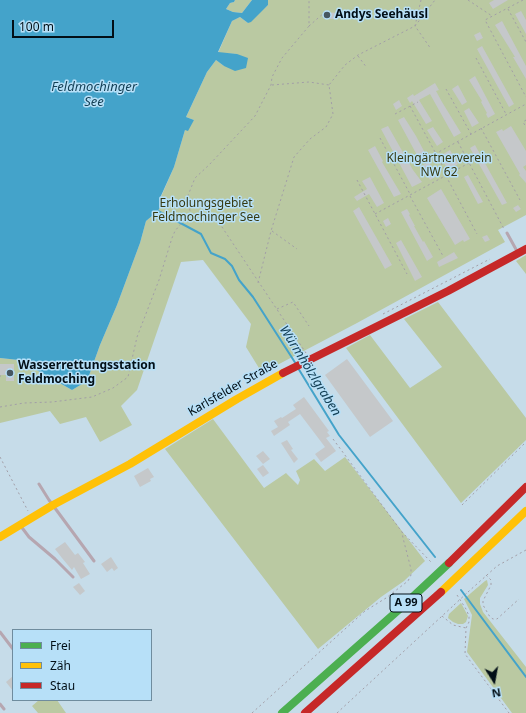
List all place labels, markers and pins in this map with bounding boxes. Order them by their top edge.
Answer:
place label: Andys Seehäusl [335,8,428,22]
marker: Andys Seehäusl [322,10,332,20]
place label: Wasserrettungsstation Feldmoching [18,359,156,387]
marker: Wasserrettungsstation Feldmoching [5,368,15,378]

